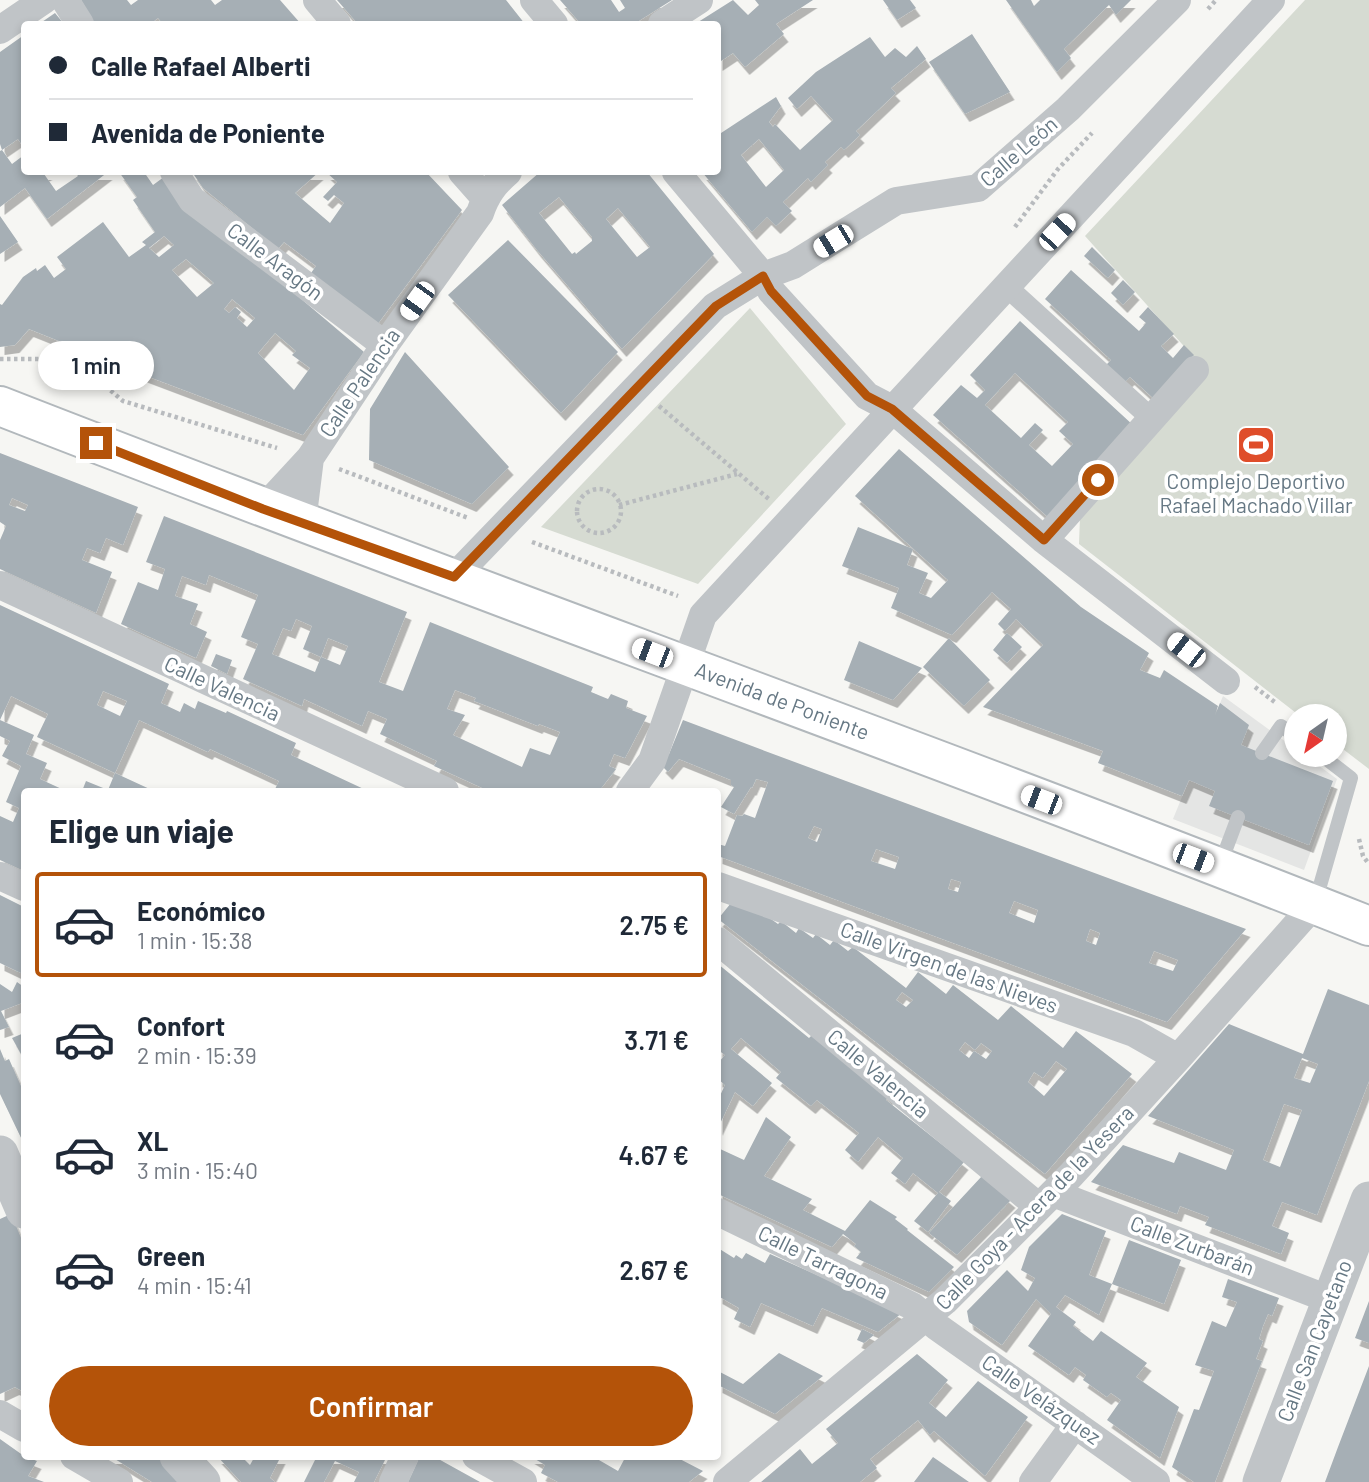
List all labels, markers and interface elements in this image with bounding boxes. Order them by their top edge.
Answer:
text: Calle Rafael Alberti [91,50,311,81]
street label: Calle León [974,111,1062,191]
text: Avenida de Poniente [91,117,325,148]
car [1035,209,1080,255]
street label: Calle Aragón [223,217,329,305]
car [810,221,857,261]
car [397,278,438,324]
street label: Calle Palencia [313,323,404,441]
callout: 1 min [38,342,154,390]
text: 1 min [71,351,121,379]
sports icon: Complejo Deportivo Rafael Machado Villar [1235,424,1277,466]
route end [80,427,112,459]
route start [1082,464,1114,496]
place label: Complejo Deportivo Rafael Machado Villar [1159,468,1353,517]
car [1163,629,1210,671]
car [629,636,676,670]
street label: Calle Valencia [161,650,284,725]
street label: Avenida de Poniente [692,656,873,744]
north arrow [1284,704,1348,766]
map controls [1284,704,1347,767]
car [1018,783,1065,817]
text: Elige un viaje [49,811,234,849]
car [1170,841,1217,875]
icon: car [53,893,116,956]
text: Económico [137,895,266,926]
text: 2.75 € [619,909,689,940]
street label: Calle Virgen de las Nieves [837,916,1062,1018]
text: 1 min · 15:38 [137,926,252,954]
icon: car [53,1008,116,1071]
text: Confort [137,1010,225,1041]
street label: Calle Valencia [823,1023,935,1123]
text: 3.71 € [624,1024,689,1055]
text: 2 min · 15:39 [137,1041,257,1069]
street label: Calle Goya - Acera de la Yesera [930,1100,1138,1314]
icon: car [53,1123,116,1186]
text: XL [137,1125,168,1156]
text: 4.67 € [619,1139,689,1170]
text: 3 min · 15:40 [137,1156,258,1184]
street label: Calle Zurbarán [1127,1210,1258,1280]
street label: Calle Tarragona [755,1219,893,1304]
icon: car [53,1238,116,1301]
text: Green [137,1240,205,1271]
text: 2.67 € [619,1254,689,1285]
street label: Calle San Cayetano [1271,1256,1356,1425]
text: 4 min · 15:41 [137,1271,252,1299]
street label: Calle Velázquez [978,1349,1106,1449]
button: Confirmar [49,1366,693,1446]

